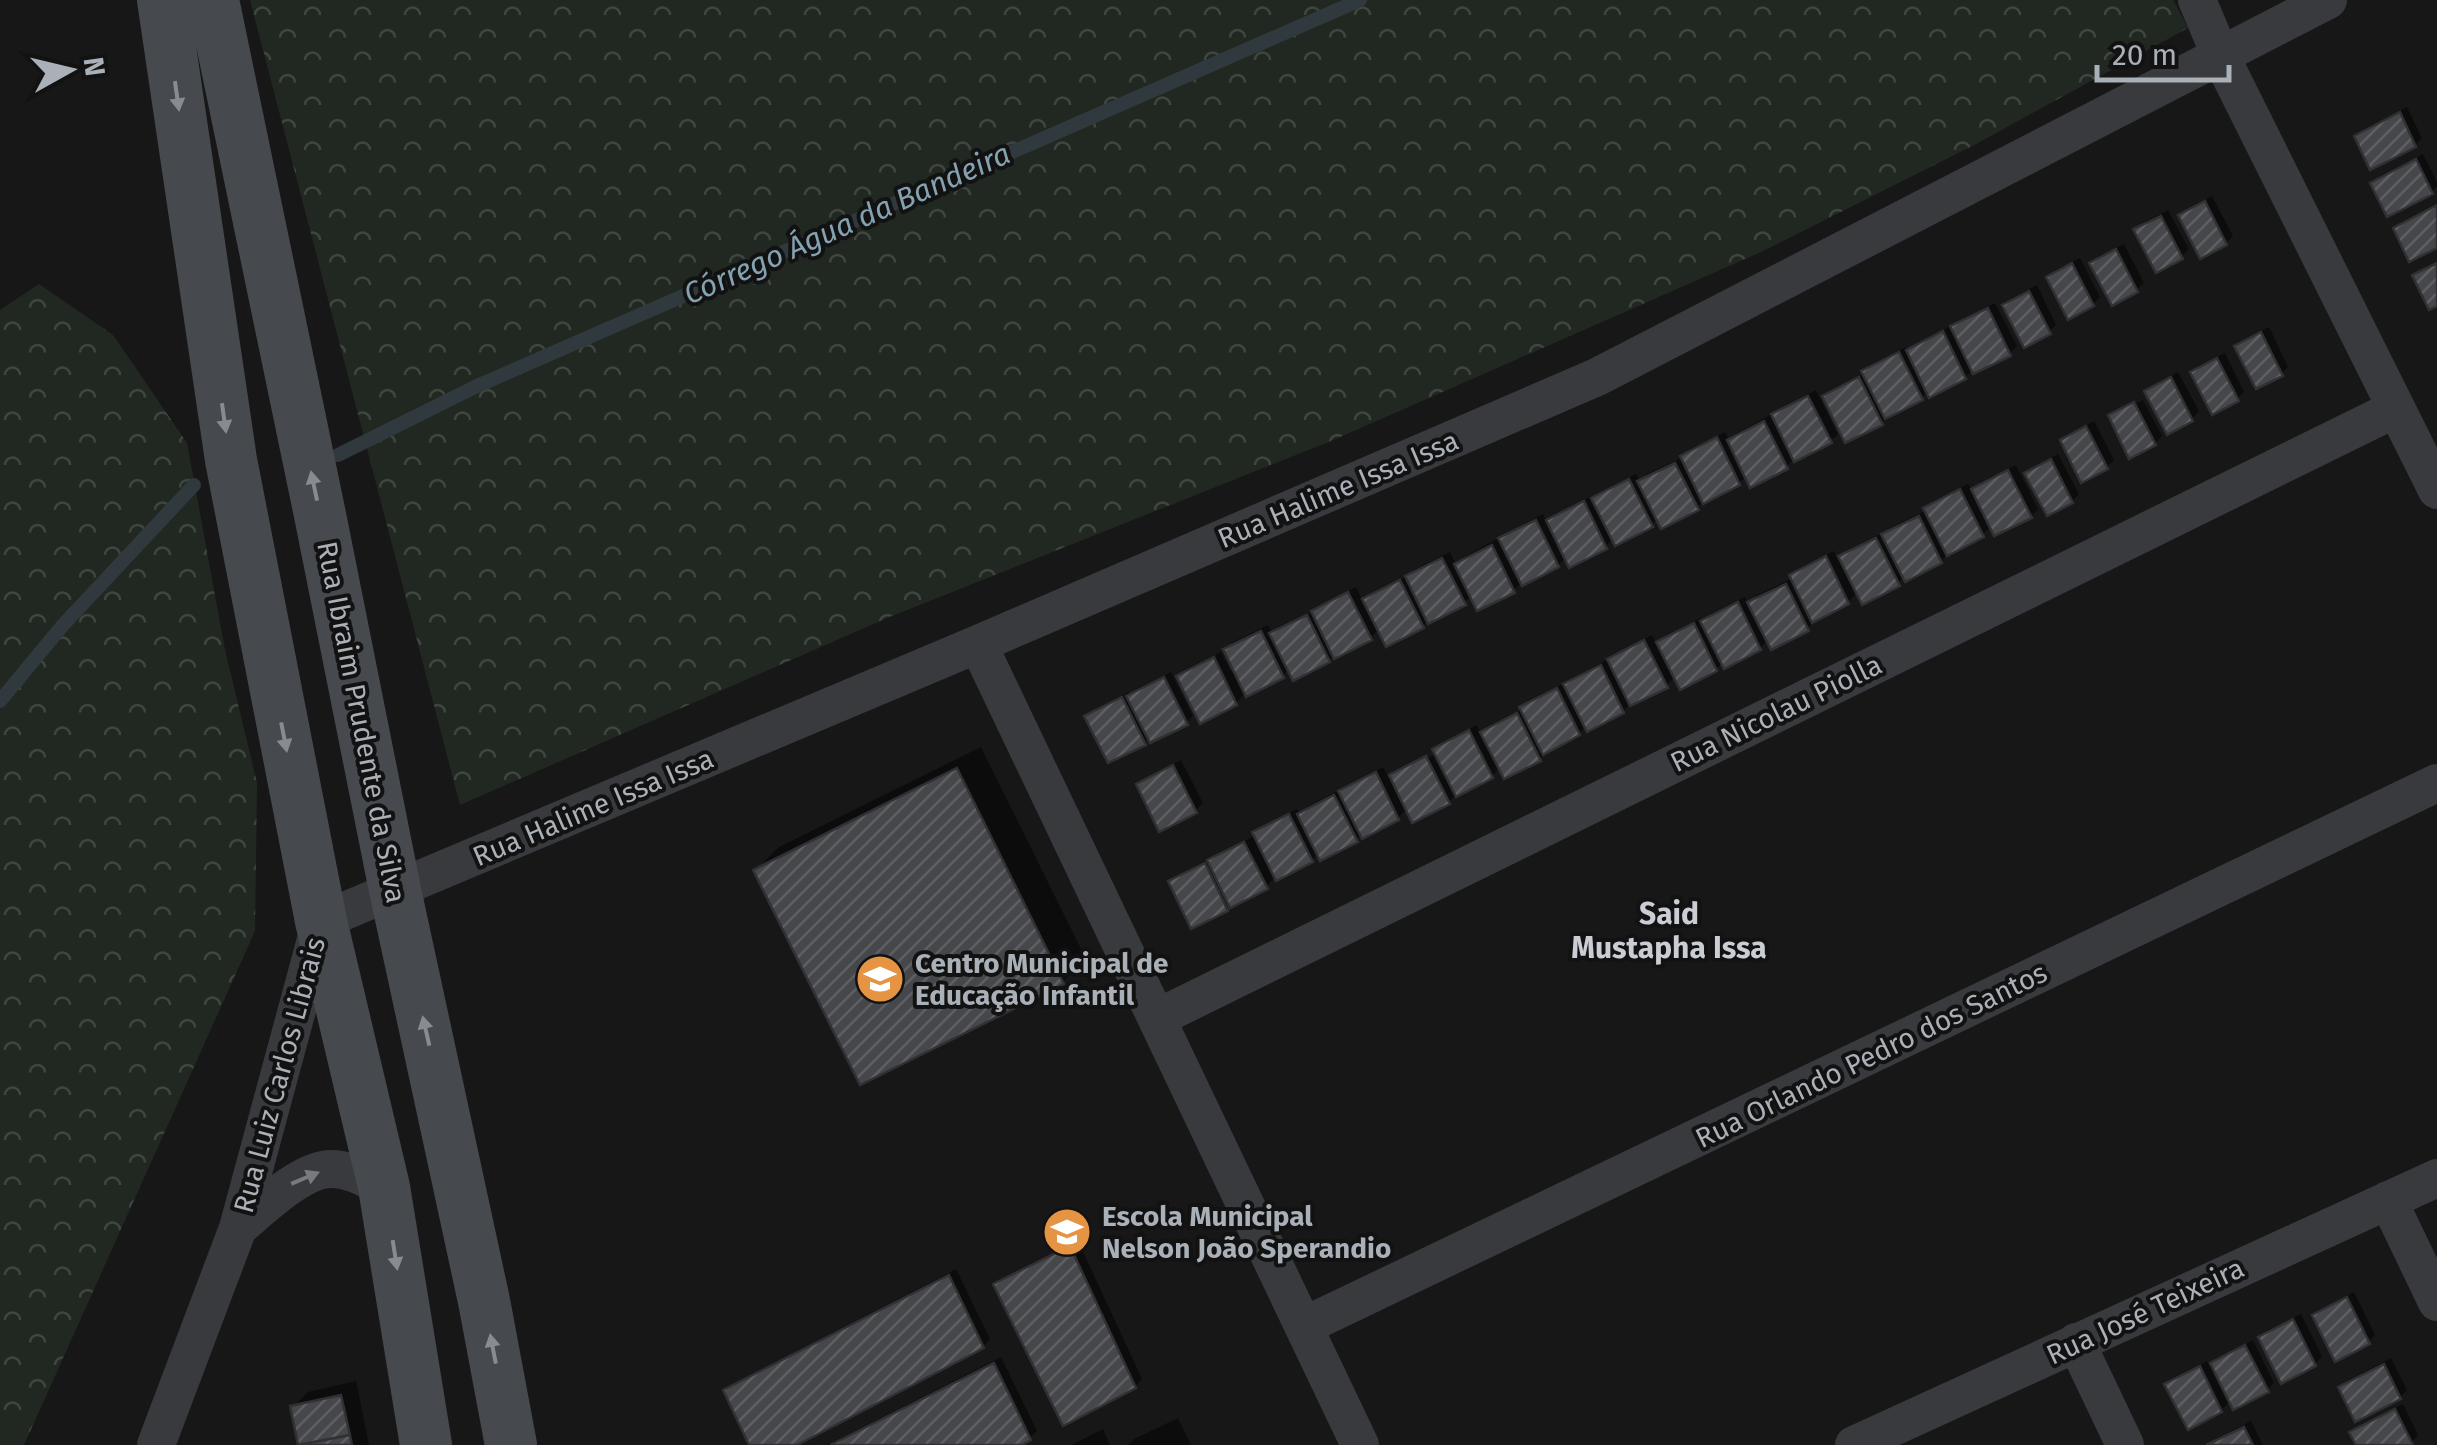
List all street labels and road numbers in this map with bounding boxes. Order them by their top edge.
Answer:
street label: Rua Halime Issa Issa [1213,424,1464,555]
street label: Rua Ibraim Prudente da Silva [310,538,413,906]
street label: Rua Nicolau Piolla [1665,648,1887,779]
street label: Rua Halime Issa Issa [468,742,719,873]
street label: Rua Luiz Carlos Librais [227,934,332,1217]
street label: Rua Orlando Pedro dos Santos [1690,956,2052,1155]
street label: Rua José Teixeira [2041,1251,2249,1372]

